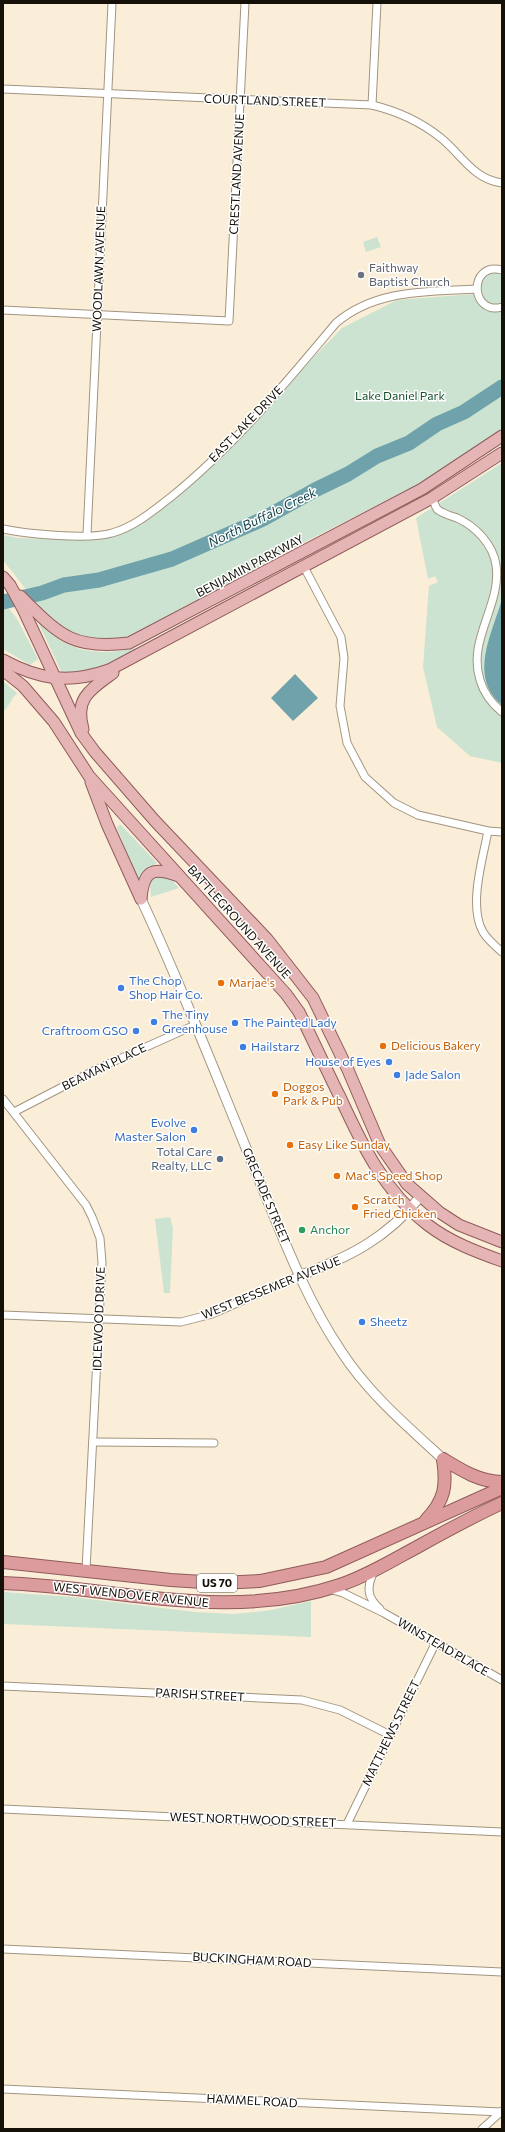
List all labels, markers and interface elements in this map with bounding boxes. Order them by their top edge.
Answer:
street label: COURTLAND STREET [204,91,327,109]
street label: CRESTLAND AVENUE [226,113,246,235]
street label: WOODLAWN AVENUE [89,206,107,332]
place label: Faithway Baptist Church [369,260,450,288]
marker: Faithway Baptist Church [356,270,366,280]
street label: EAST LAKE DRIVE [205,382,285,464]
park label: Lake Daniel Park [355,388,445,402]
water label: North Buffalo Creek [205,483,320,550]
street label: BENJAMIN PARKWAY [193,531,306,600]
street label: BATTLEGROUND AVENUE [185,862,294,981]
place label: The Chop Shop Hair Co. [129,973,203,1001]
place label: Marjae's [229,975,275,989]
marker: Marjae's [216,978,226,988]
marker: The Chop Shop Hair Co. [116,983,126,993]
place label: The Tiny Greenhouse [162,1007,227,1035]
place label: The Painted Lady [243,1015,337,1029]
marker: The Tiny Greenhouse [149,1017,159,1027]
marker: The Painted Lady [230,1018,240,1028]
place label: Craftroom GSO [42,1023,128,1037]
marker: Craftroom GSO [131,1026,141,1036]
place label: Delicious Bakery [391,1038,481,1052]
place label: Hailstarz [251,1039,300,1053]
street label: BEAMAN PLACE [59,1040,148,1093]
marker: Delicious Bakery [378,1041,388,1051]
marker: Hailstarz [238,1042,248,1052]
place label: House of Eyes [305,1054,381,1068]
marker: House of Eyes [384,1057,394,1067]
place label: Jade Salon [405,1067,461,1082]
marker: Jade Salon [392,1070,402,1080]
place label: Doggos Park & Pub [283,1079,343,1107]
marker: Doggos Park & Pub [270,1089,280,1099]
place label: Evolve Master Salon [114,1115,186,1143]
marker: Evolve Master Salon [189,1125,199,1135]
place label: Easy Like Sunday [298,1137,390,1151]
marker: Easy Like Sunday [285,1140,295,1150]
place label: Total Care Realty, LLC [151,1144,212,1172]
street label: GRECADE STREET [240,1145,294,1246]
marker: Total Care Realty, LLC [215,1154,225,1164]
place label: Mac's Speed Shop [345,1168,443,1182]
marker: Mac's Speed Shop [332,1171,342,1181]
place label: Scratch Fried Chicken [363,1192,437,1220]
marker: Scratch Fried Chicken [350,1202,360,1212]
place label: Anchor [310,1222,350,1236]
marker: Anchor [297,1225,307,1235]
street label: WEST BESSEMER AVENUE [199,1253,342,1321]
street label: IDLEWOOD DRIVE [89,1266,107,1371]
place label: Sheetz [370,1314,407,1328]
marker: Sheetz [357,1317,367,1327]
road number: US 70 [197,1574,237,1592]
street label: WEST WENDOVER AVENUE [53,1579,210,1609]
street label: WINSTEAD PLACE [395,1614,492,1678]
street label: MATTHEWS STREET [358,1677,422,1788]
street label: PARISH STREET [155,1685,245,1703]
street label: WEST NORTHWOOD STREET [169,1809,337,1829]
street label: BUCKINGHAM ROAD [192,1949,312,1969]
street label: HAMMEL ROAD [206,2091,298,2109]

